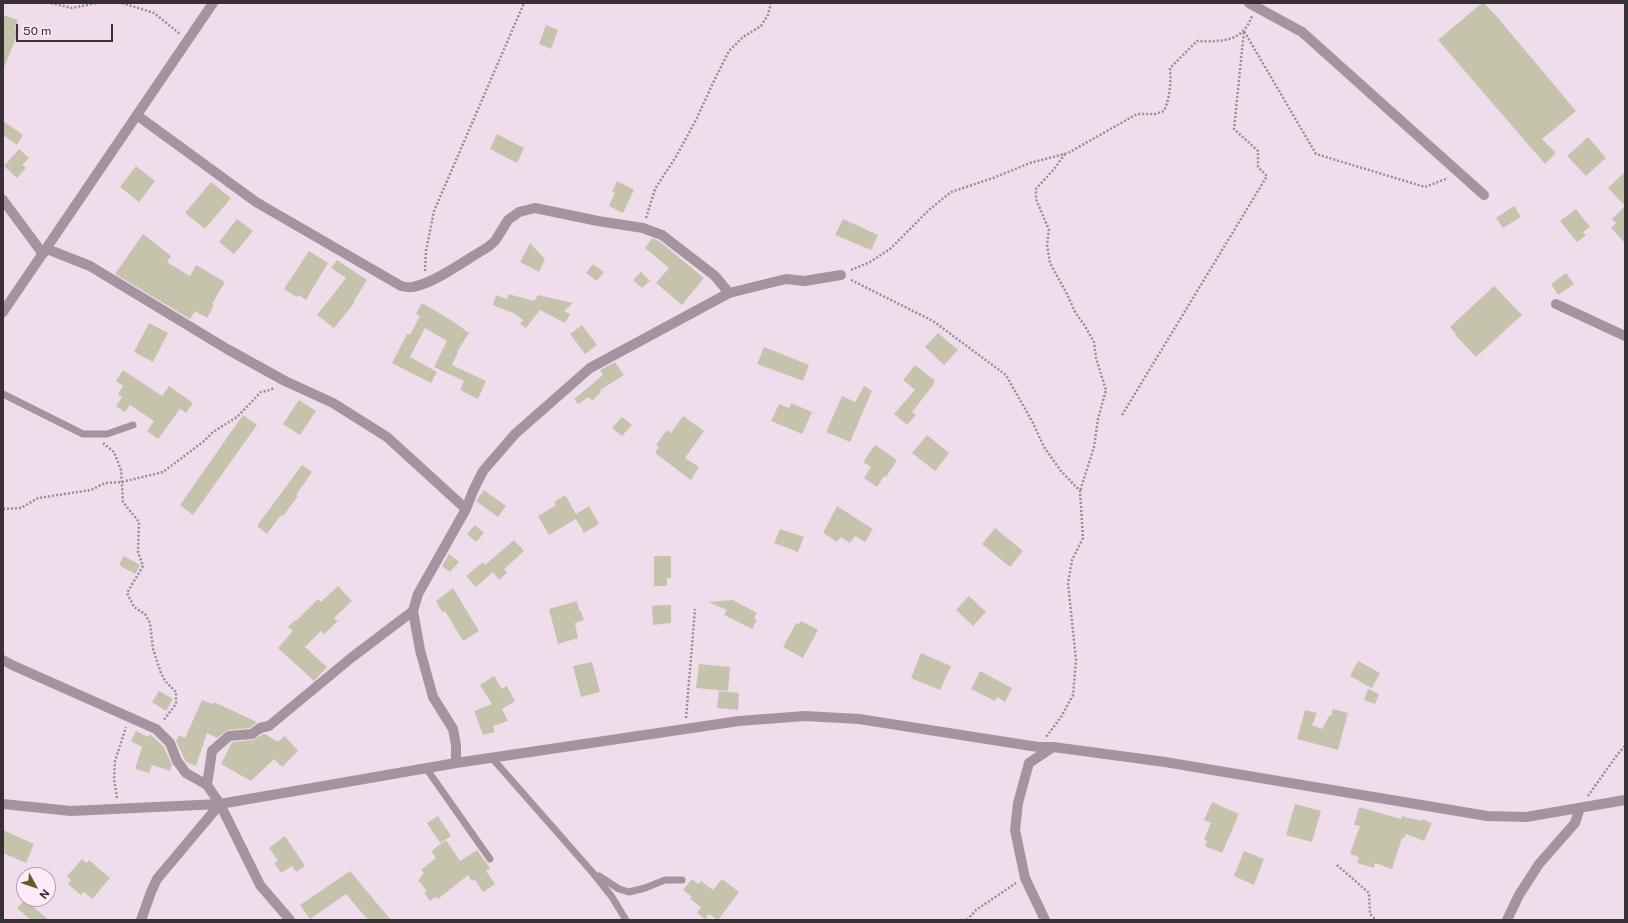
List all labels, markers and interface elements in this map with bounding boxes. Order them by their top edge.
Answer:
scale bar [18,16,115,42]
text: 50 m [23,24,51,38]
north arrow [16,867,56,907]
text: N [37,887,52,901]

